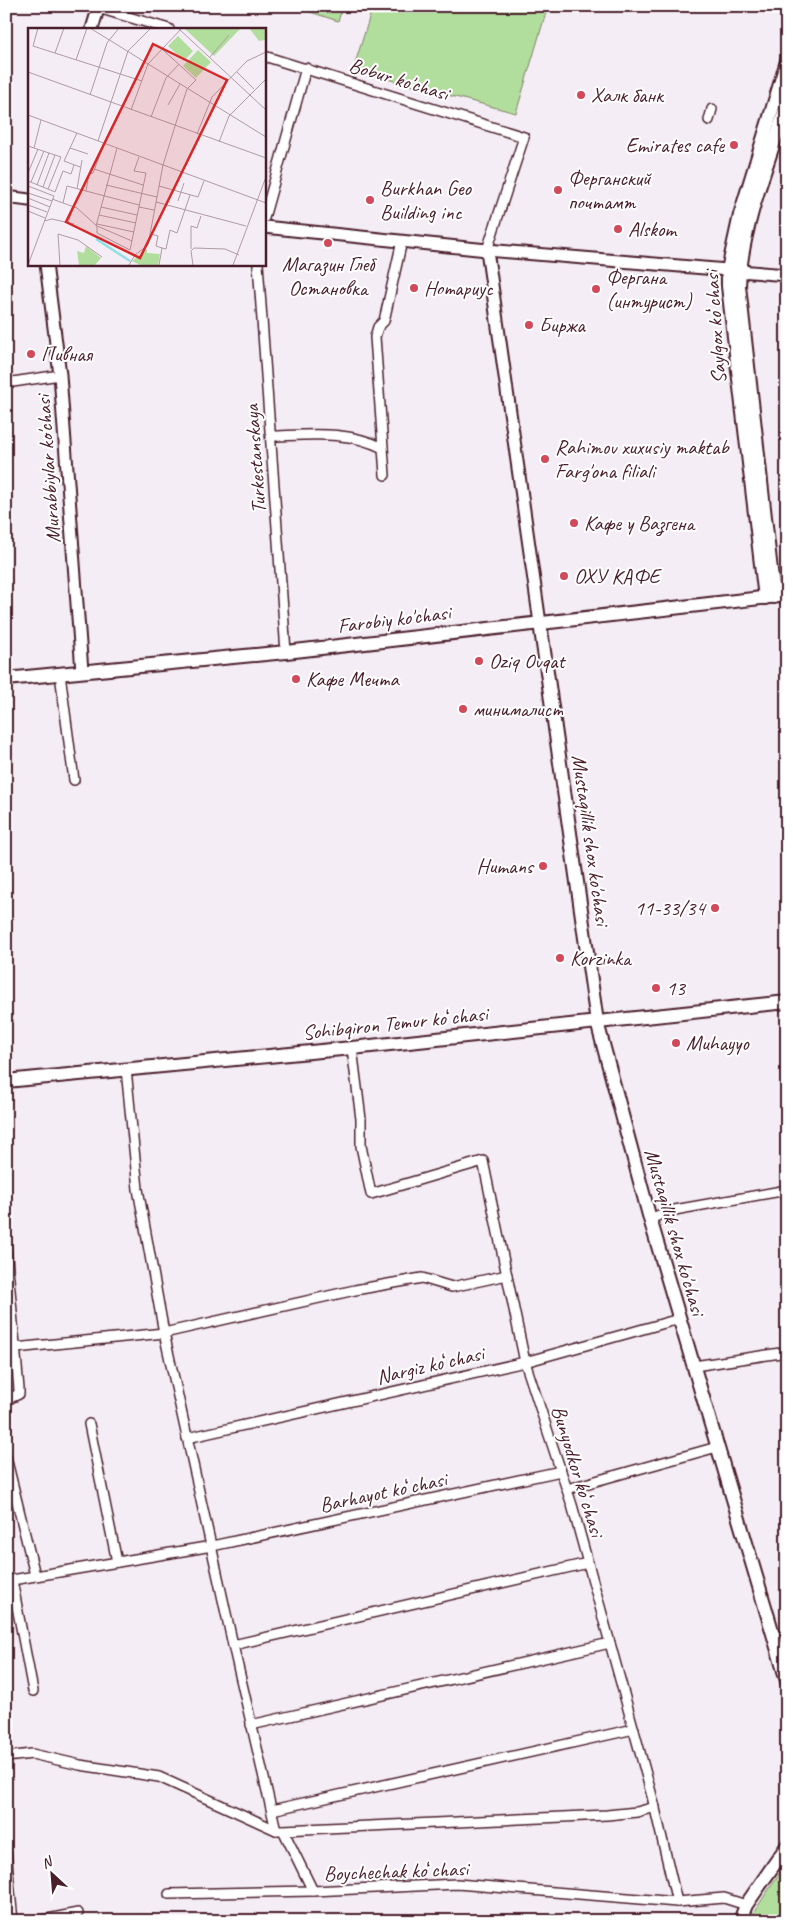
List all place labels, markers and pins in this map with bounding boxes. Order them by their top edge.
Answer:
place label: Халк банк [591,82,665,108]
marker: Халк банк [575,89,587,101]
place label: Emirates cafe [626,132,725,158]
marker: Emirates cafe [728,139,740,151]
place label: Ферганский почтамт [568,165,652,215]
place label: Burkhan Geo Building inc [380,175,472,225]
marker: Ферганский почтамт [552,184,564,196]
marker: Burkhan Geo Building inc [364,194,376,206]
place label: Alskom [628,216,678,242]
marker: Alskom [612,223,624,235]
marker: Магазин Глеб Остановка [322,237,334,249]
place label: Магазин Глеб Остановка [282,251,377,301]
place label: Фергана (интурист) [606,264,692,314]
place label: Нотариус [424,275,494,301]
marker: Нотариус [408,282,420,294]
marker: Фергана (интурист) [590,283,602,295]
place label: Биржа [539,312,586,338]
marker: Биржа [523,319,535,331]
place label: Пивная [41,341,94,367]
marker: Пивная [25,348,37,360]
place label: Rahimov xuxusiy maktab Farg'ona filiali [555,434,730,484]
marker: Rahimov xuxusiy maktab Farg'ona filiali [539,453,551,465]
place label: Кафе у Вазгена [584,510,696,537]
marker: Кафе у Вазгена [568,517,580,529]
place label: ОХУ КАФЕ [574,563,663,589]
marker: ОХУ КАФЕ [558,570,570,582]
place label: Oziq Ovqat [489,648,567,674]
marker: Oziq Ovqat [473,655,485,667]
place label: Кафе Мечта [306,666,400,692]
marker: Кафе Мечта [290,673,302,685]
place label: минималист [473,696,564,722]
marker: минималист [457,703,469,715]
place label: Humans [477,853,535,879]
marker: Humans [537,860,549,872]
place label: 11-33/34 [635,895,708,921]
marker: 11-33/34 [709,902,721,914]
place label: Korzinka [570,945,633,971]
marker: Korzinka [554,952,566,964]
place label: 13 [666,975,686,1001]
marker: 13 [650,982,662,994]
place label: Muhayyo [686,1030,750,1056]
marker: Muhayyo [670,1037,682,1049]

